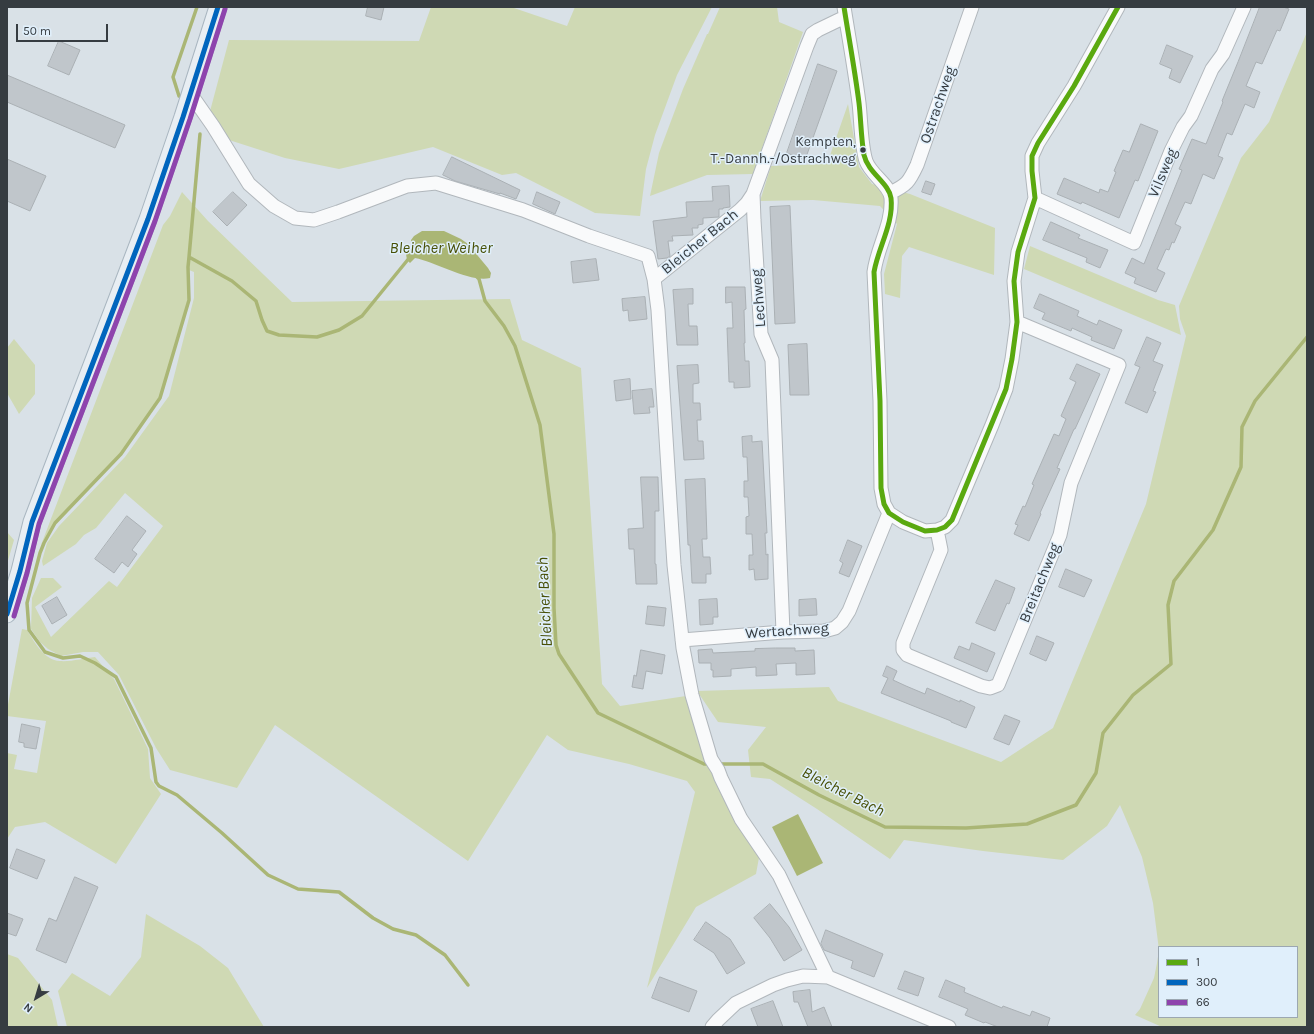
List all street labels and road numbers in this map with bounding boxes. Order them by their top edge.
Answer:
street label: Ostrachweg [916,64,960,146]
street label: Vilsweg [1145,146,1181,200]
street label: Bleicher Bach [658,206,742,278]
street label: Lechweg [748,268,770,328]
street label: Breitachweg [1016,540,1064,626]
street label: Wertachweg [745,619,829,643]

